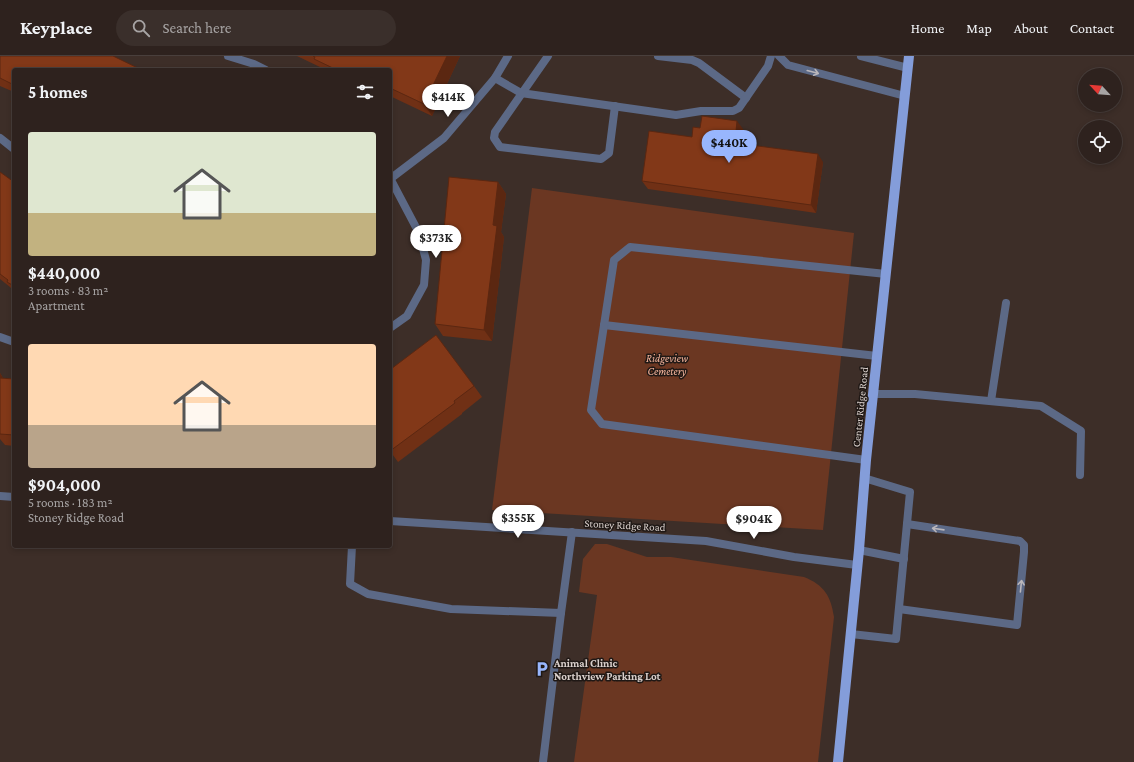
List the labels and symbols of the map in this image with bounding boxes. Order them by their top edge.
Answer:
north arrow [1078,68,1122,112]
one-way arrow [807,69,820,76]
pin: $414K [420,84,476,118]
pin: $440K [701,130,757,164]
pin: $373K [408,225,464,259]
park label: Ridgeview Cemetery [646,352,688,378]
street label: Center Ridge Road [850,366,871,448]
pin: $355K [490,505,546,539]
pin: $904K [726,506,782,540]
street label: Stoney Ridge Road [584,517,666,534]
one-way arrow [932,525,945,533]
one-way arrow [1017,580,1025,593]
place label: Animal Clinic Northview Parking Lot [553,657,661,682]
parking icon: Animal Clinic Northview Parking Lot [533,660,551,678]

